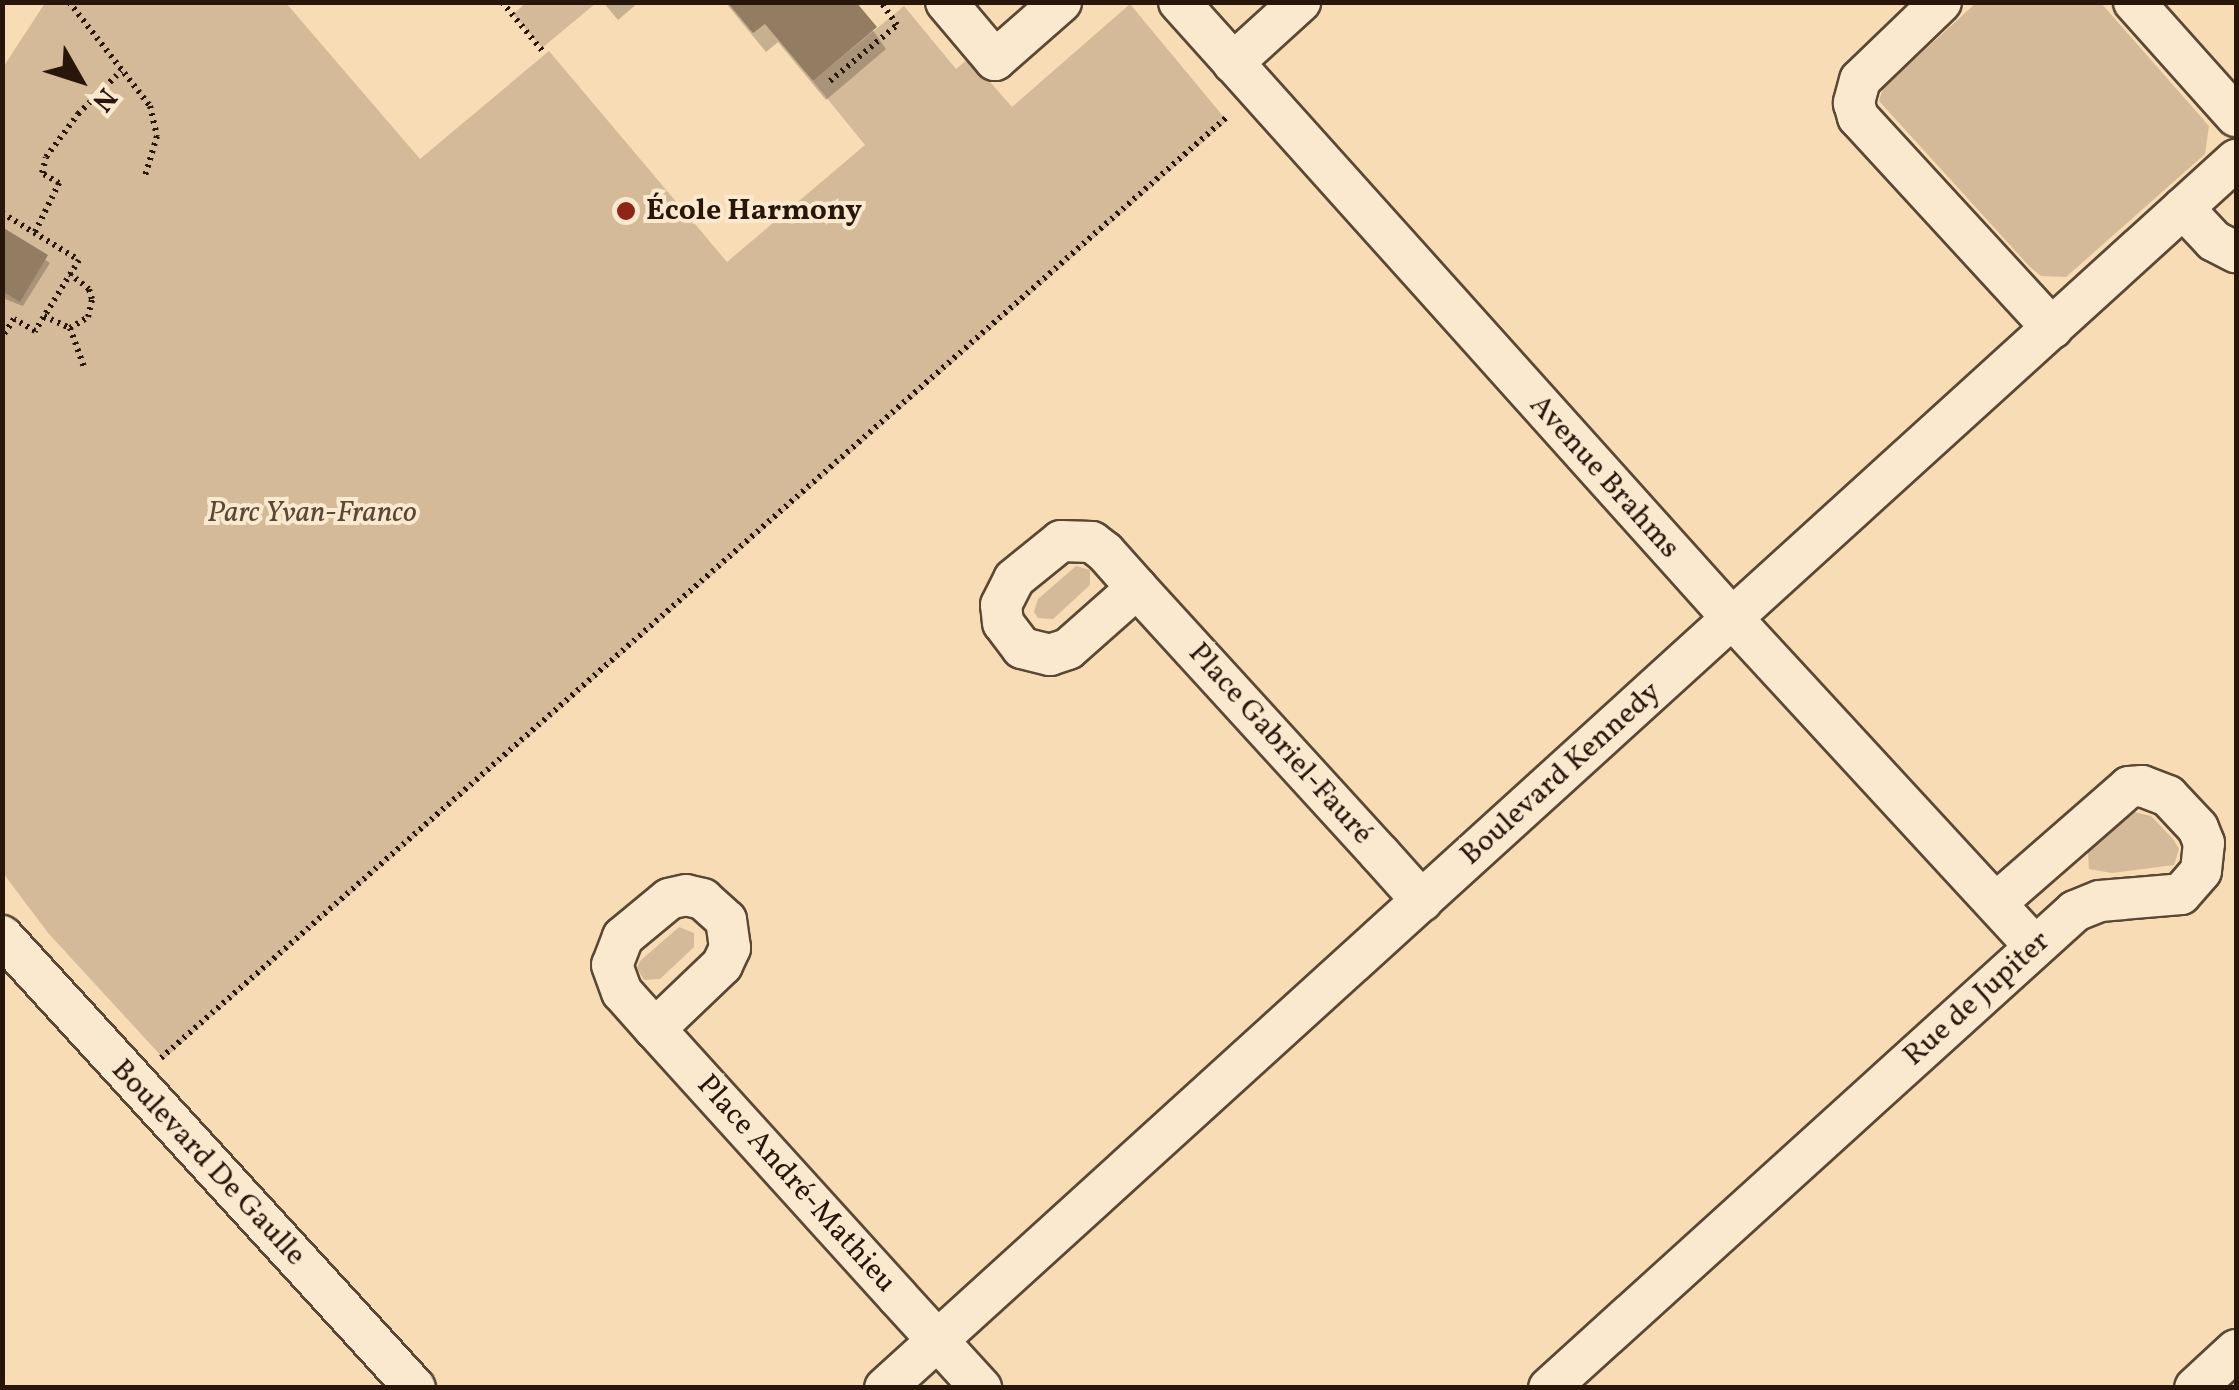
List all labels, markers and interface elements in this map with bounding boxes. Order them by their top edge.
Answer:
north arrow [30,30,130,130]
text: N [82,79,125,119]
place label: École Harmony [646,193,862,229]
marker: École Harmony [615,200,637,222]
street label: Avenue Brahms [1521,388,1687,566]
park label: Parc Yvan-Franco [207,495,417,531]
street label: Place Gabriel-Fauré [1180,636,1380,852]
street label: Boulevard Kennedy [1453,675,1669,873]
street label: Rue de Jupiter [1896,924,2058,1074]
street label: Boulevard De Gaulle [103,1052,313,1274]
street label: Place André-Mathieu [689,1068,903,1300]

